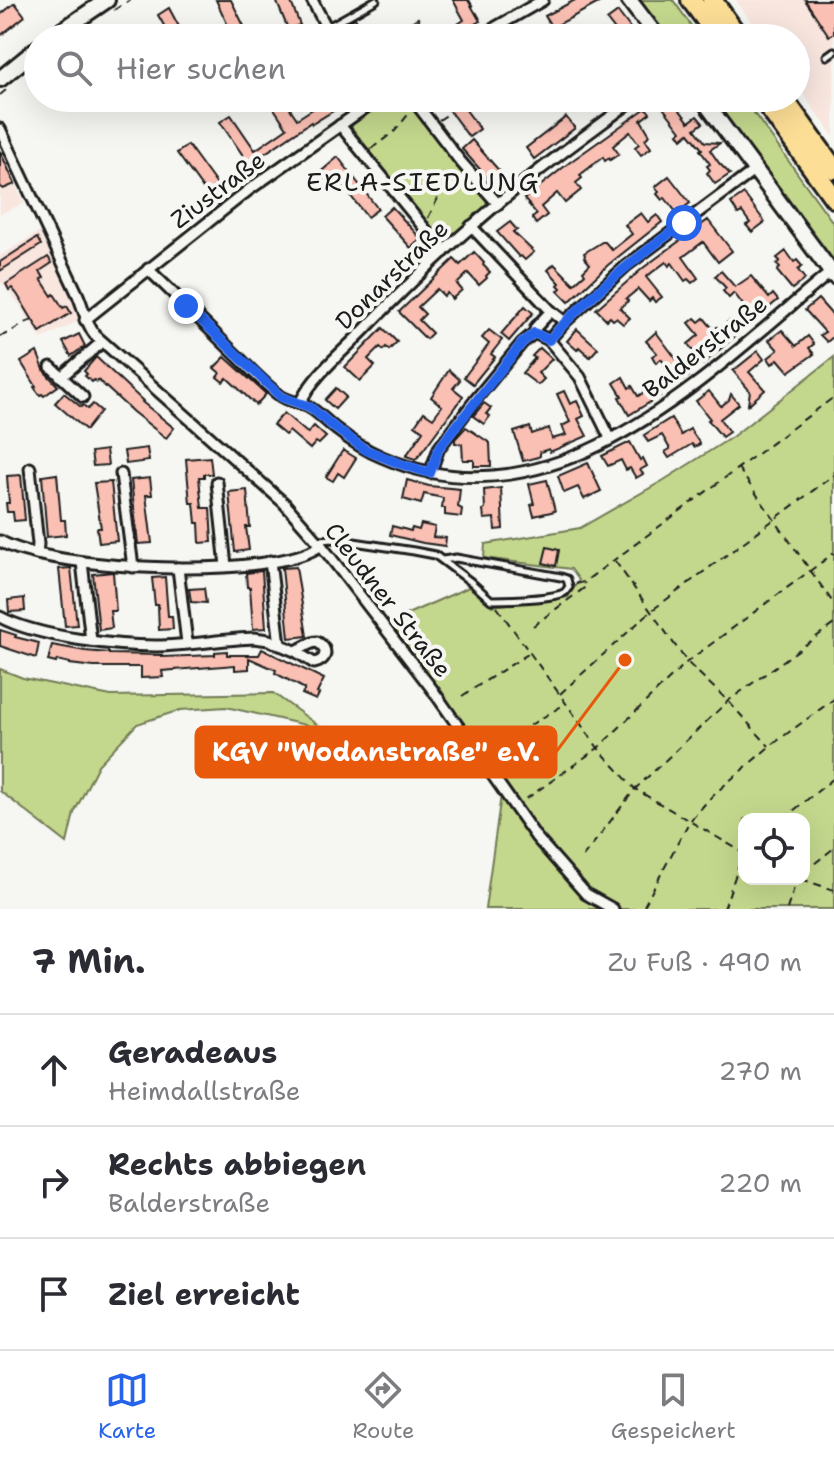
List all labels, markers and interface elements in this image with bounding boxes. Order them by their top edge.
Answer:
search box [24,24,810,112]
icon: search [52,46,96,90]
text: Hier suchen [116,48,286,89]
street label: Ziustraße [164,144,272,236]
district label: ERLA-SIEDLUNG [306,164,540,199]
route start [666,205,702,241]
street label: Donarstraße [329,213,455,337]
route end [168,288,204,324]
street label: Balderstraße [636,288,774,406]
street label: Cleudner Straße [317,516,459,684]
callout: KGV "Wodanstraße" e.V. [196,727,556,777]
text: KGV "Wodanstraße" e.V. [212,734,540,769]
map controls [738,813,810,885]
button: locate [738,813,810,885]
text: 7 Min. [32,938,145,984]
text: Zu Fuß · 490 m [608,944,802,979]
text: Geradeaus [108,1032,277,1073]
icon: ahead [32,1048,76,1092]
text: 270 m [719,1053,802,1088]
text: Heimdallstraße [108,1073,300,1108]
text: Rechts abbiegen [108,1144,366,1185]
icon: right [32,1160,76,1204]
text: 220 m [718,1165,802,1200]
text: Balderstraße [108,1185,270,1220]
icon: arrive [32,1272,76,1316]
text: Ziel erreicht [108,1274,300,1315]
tab: Karte [98,1368,156,1445]
tab: Route [353,1368,414,1445]
tab: Gespeichert [611,1368,736,1445]

